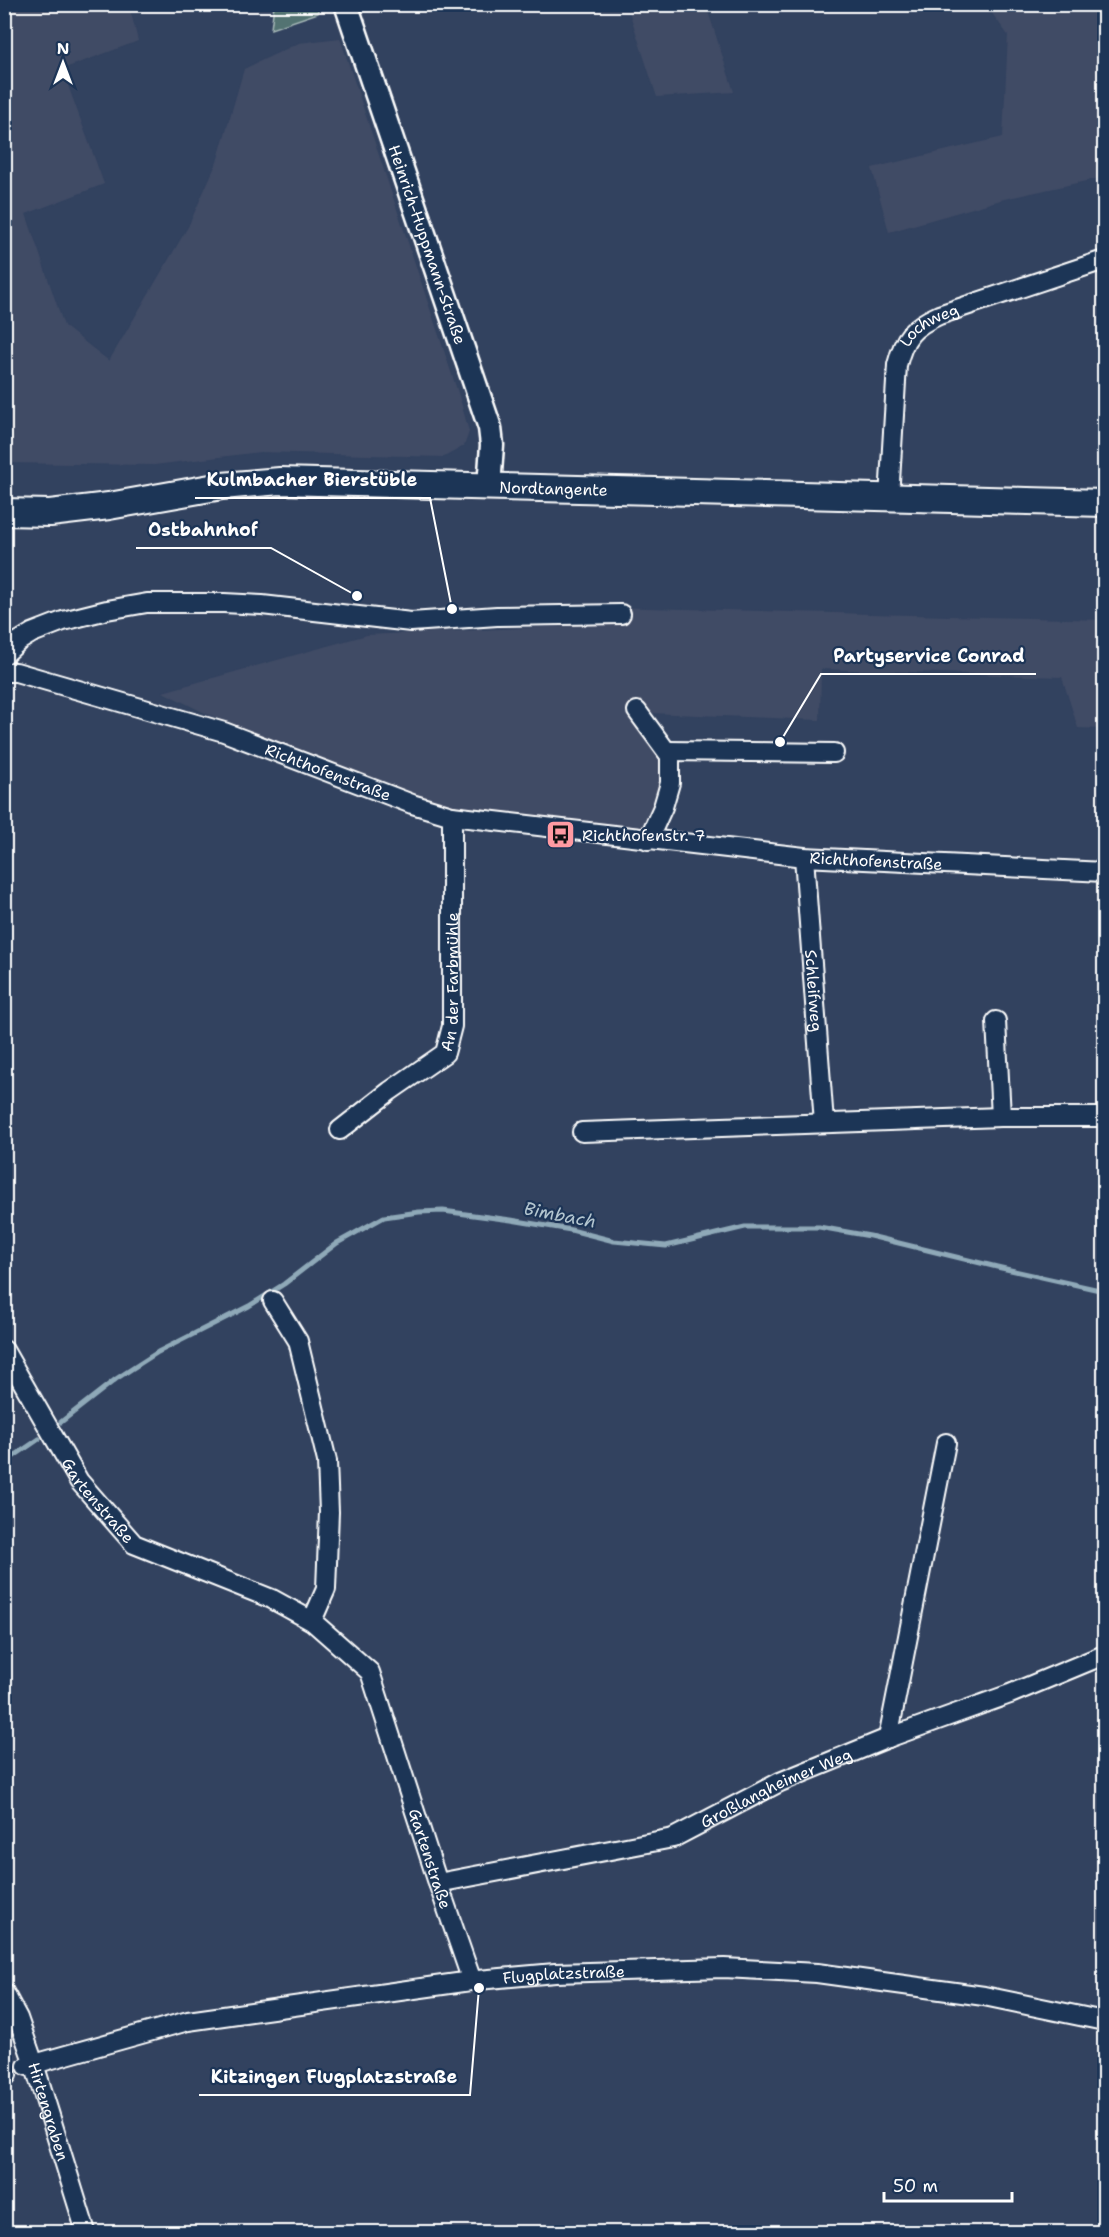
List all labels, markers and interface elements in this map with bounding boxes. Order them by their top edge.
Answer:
north arrow [33,33,93,93]
text: N [57,38,69,59]
street label: Heinrich-Huppmann-Straße [384,142,471,347]
street label: Lochweg [895,299,962,350]
callout: Kulmbacher Bierstüble [195,462,430,498]
text: Kulmbacher Bierstüble [207,468,418,492]
street label: Nordtangente [499,477,608,501]
callout: Ostbahnhof [136,512,271,548]
text: Ostbahnhof [148,518,259,542]
callout: Partyservice Conrad [821,638,1036,674]
text: Partyservice Conrad [833,644,1025,668]
street label: Richthofenstraße [262,739,394,806]
bus stop icon: Richthofenstr. 7 [545,819,577,851]
place label: Richthofenstr. 7 [582,825,705,846]
street label: Richthofenstraße [809,847,943,875]
street label: An der Farbmühle [436,912,463,1054]
street label: Schleifweg [800,949,827,1033]
water label: Bimbach [522,1196,598,1234]
street label: Gartenstraße [57,1454,139,1548]
street label: Großlangheimer Weg [697,1744,855,1833]
street label: Gartenstraße [404,1806,456,1912]
street label: Flugplatzstraße [502,1961,625,1989]
callout: Kitzingen Flugplatzstraße [199,2059,470,2095]
street label: Hirtengraben [23,2060,73,2164]
text: Kitzingen Flugplatzstraße [211,2065,457,2089]
scale bar [884,2165,1012,2203]
text: 50 m [893,2174,938,2198]

